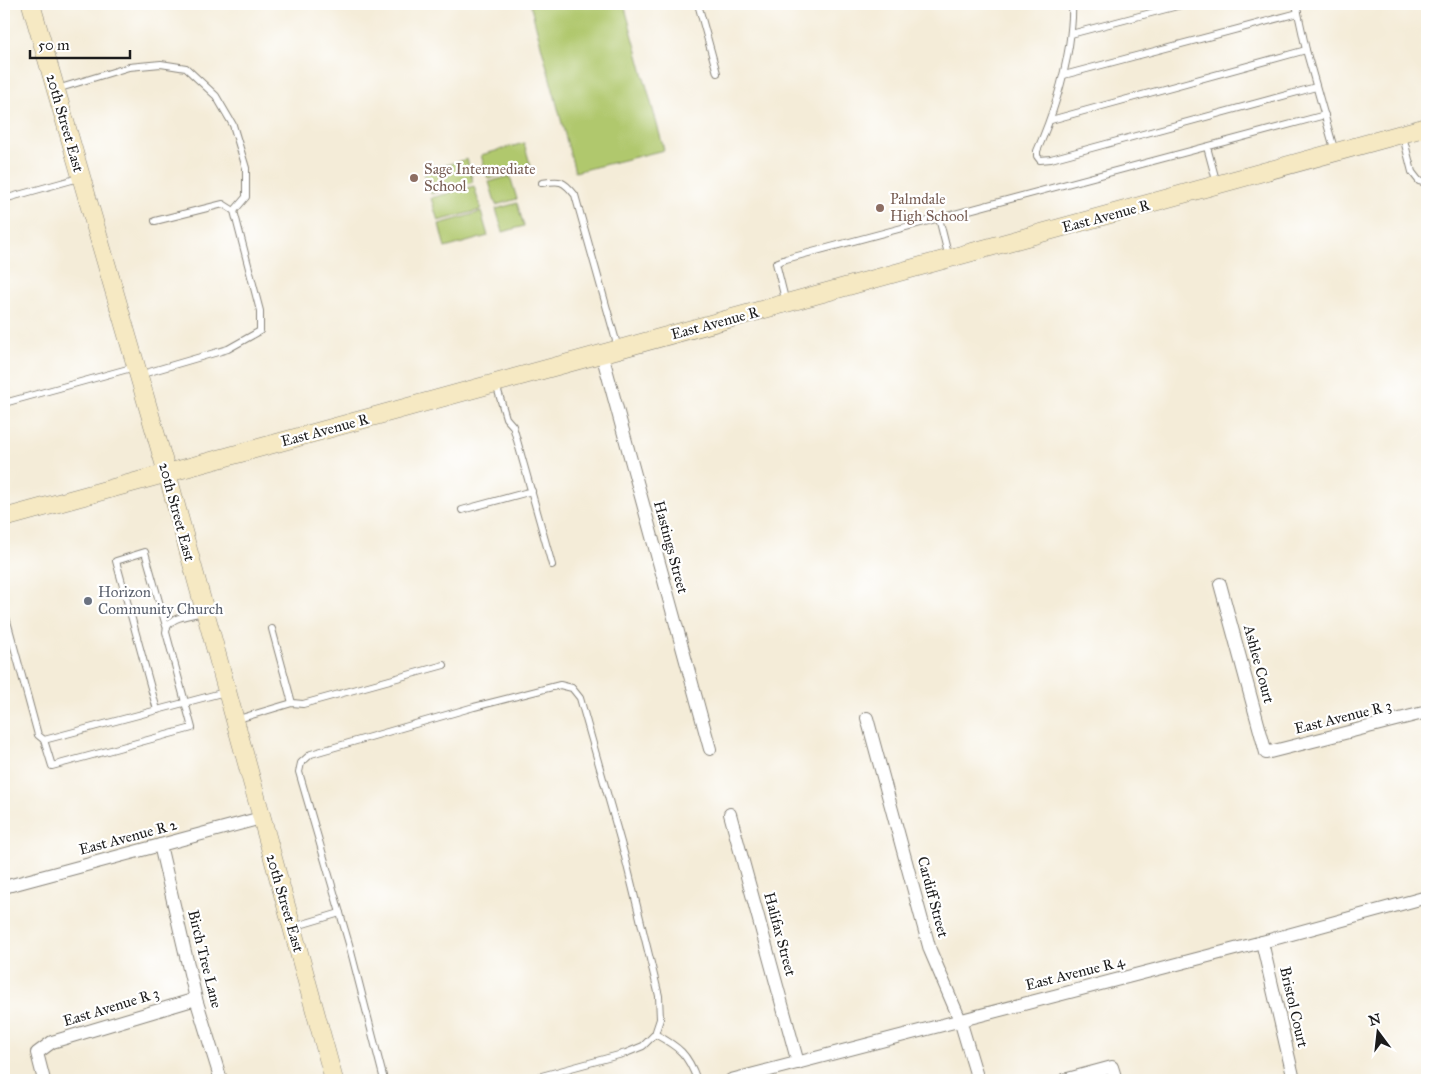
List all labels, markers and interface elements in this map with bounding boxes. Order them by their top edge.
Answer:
scale bar [30,28,130,60]
text: 50 m [38,36,70,54]
street label: 20th Street East [42,72,88,175]
place label: Sage Intermediate School [424,160,535,195]
marker: Sage Intermediate School [408,172,420,184]
place label: Palmdale High School [890,190,969,225]
street label: East Avenue R [1060,196,1152,236]
marker: Palmdale High School [874,202,886,214]
street label: East Avenue R [669,303,761,343]
street label: East Avenue R [279,410,371,450]
street label: 20th Street East [155,461,199,564]
street label: Hastings Street [650,499,692,596]
place label: Horizon Community Church [98,583,224,618]
marker: Horizon Community Church [82,595,94,607]
street label: Ashlee Court [1240,622,1278,706]
street label: East Avenue R 3 [1293,696,1393,738]
street label: East Avenue R 2 [77,815,179,859]
street label: 20th Street East [262,852,308,955]
street label: Cardiff Street [914,854,953,940]
street label: Halifax Street [760,890,800,979]
street label: Birch Tree Lane [184,908,226,1010]
street label: East Avenue R 4 [1024,952,1127,994]
street label: Bristol Court [1276,965,1312,1050]
street label: East Avenue R 3 [61,984,161,1030]
north arrow [1354,1006,1404,1056]
text: N [1367,1010,1383,1030]

